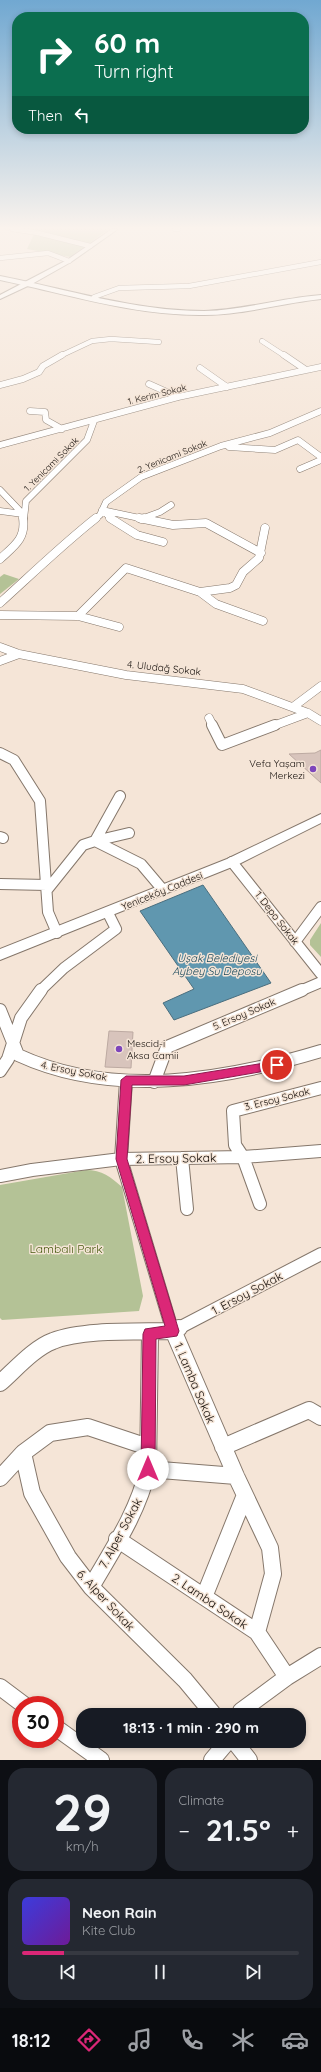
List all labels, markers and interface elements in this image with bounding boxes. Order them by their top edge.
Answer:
text: 60 m [94,25,160,60]
icon: right [28,28,80,80]
text: Turn right [94,60,174,83]
icon: left [71,104,93,126]
text: Then [28,106,63,125]
street label: 1. Kerim Sokak [127,381,188,407]
street label: 1. Yenicami Sokak [21,434,81,494]
street label: 2. Yenicami Sokak [136,437,209,475]
street label: 4. Uludağ Sokak [126,658,202,678]
place label: Vefa Yaşam Merkezi [249,757,305,782]
marker: Vefa Yaşam Merkezi [308,764,318,774]
street label: Yeniceköy Caddesi [119,869,205,913]
street label: 1. Depo Sokak [252,889,302,947]
water label: Uşak Belediyesi Aybey Su Deposu [172,951,263,978]
street label: 5. Ersoy Sokak [211,995,277,1033]
place label: Mescid-i Aksa Camii [127,1037,178,1062]
marker: Mescid-i Aksa Camii [114,1044,124,1054]
pin [260,1048,294,1082]
icon: arrive [266,1054,288,1076]
street label: 4. Ersoy Sokak [40,1058,108,1084]
street label: 3. Ersoy Sokak [243,1085,311,1113]
street label: 2. Ersoy Sokak [136,1150,216,1166]
park label: Lambalı Park [29,1241,103,1256]
street label: 1. Ersoy Sokak [209,1268,285,1318]
street label: 1. Lamba Sokak [171,1340,219,1426]
position arrow [127,1448,169,1490]
street label: 7. Alper Sokak [95,1495,145,1571]
street label: 6. Alper Sokak [74,1566,138,1634]
street label: 2. Lamba Sokak [169,1570,251,1632]
speed limit sign: 30 [12,1696,64,1748]
text: 18:13 · 1 min · 290 m [123,1718,259,1737]
text: 29 [53,1779,112,1844]
text: Climate [179,1792,224,1808]
text: 21.5° [206,1811,271,1849]
text: − [179,1817,190,1845]
text: + [287,1817,299,1845]
text: km/h [66,1838,99,1854]
text: Neon Rain [82,1903,157,1922]
text: Kite Club [82,1922,135,1938]
icon: previous [57,1961,79,1983]
icon: pause [149,1961,171,1983]
icon: next [242,1961,264,1983]
icon: directions [75,2026,103,2054]
icon: music [126,2026,154,2054]
icon: phone [178,2026,206,2054]
icon: climate [229,2026,257,2054]
icon: car [281,2026,309,2054]
text: 18:12 [12,2029,51,2052]

